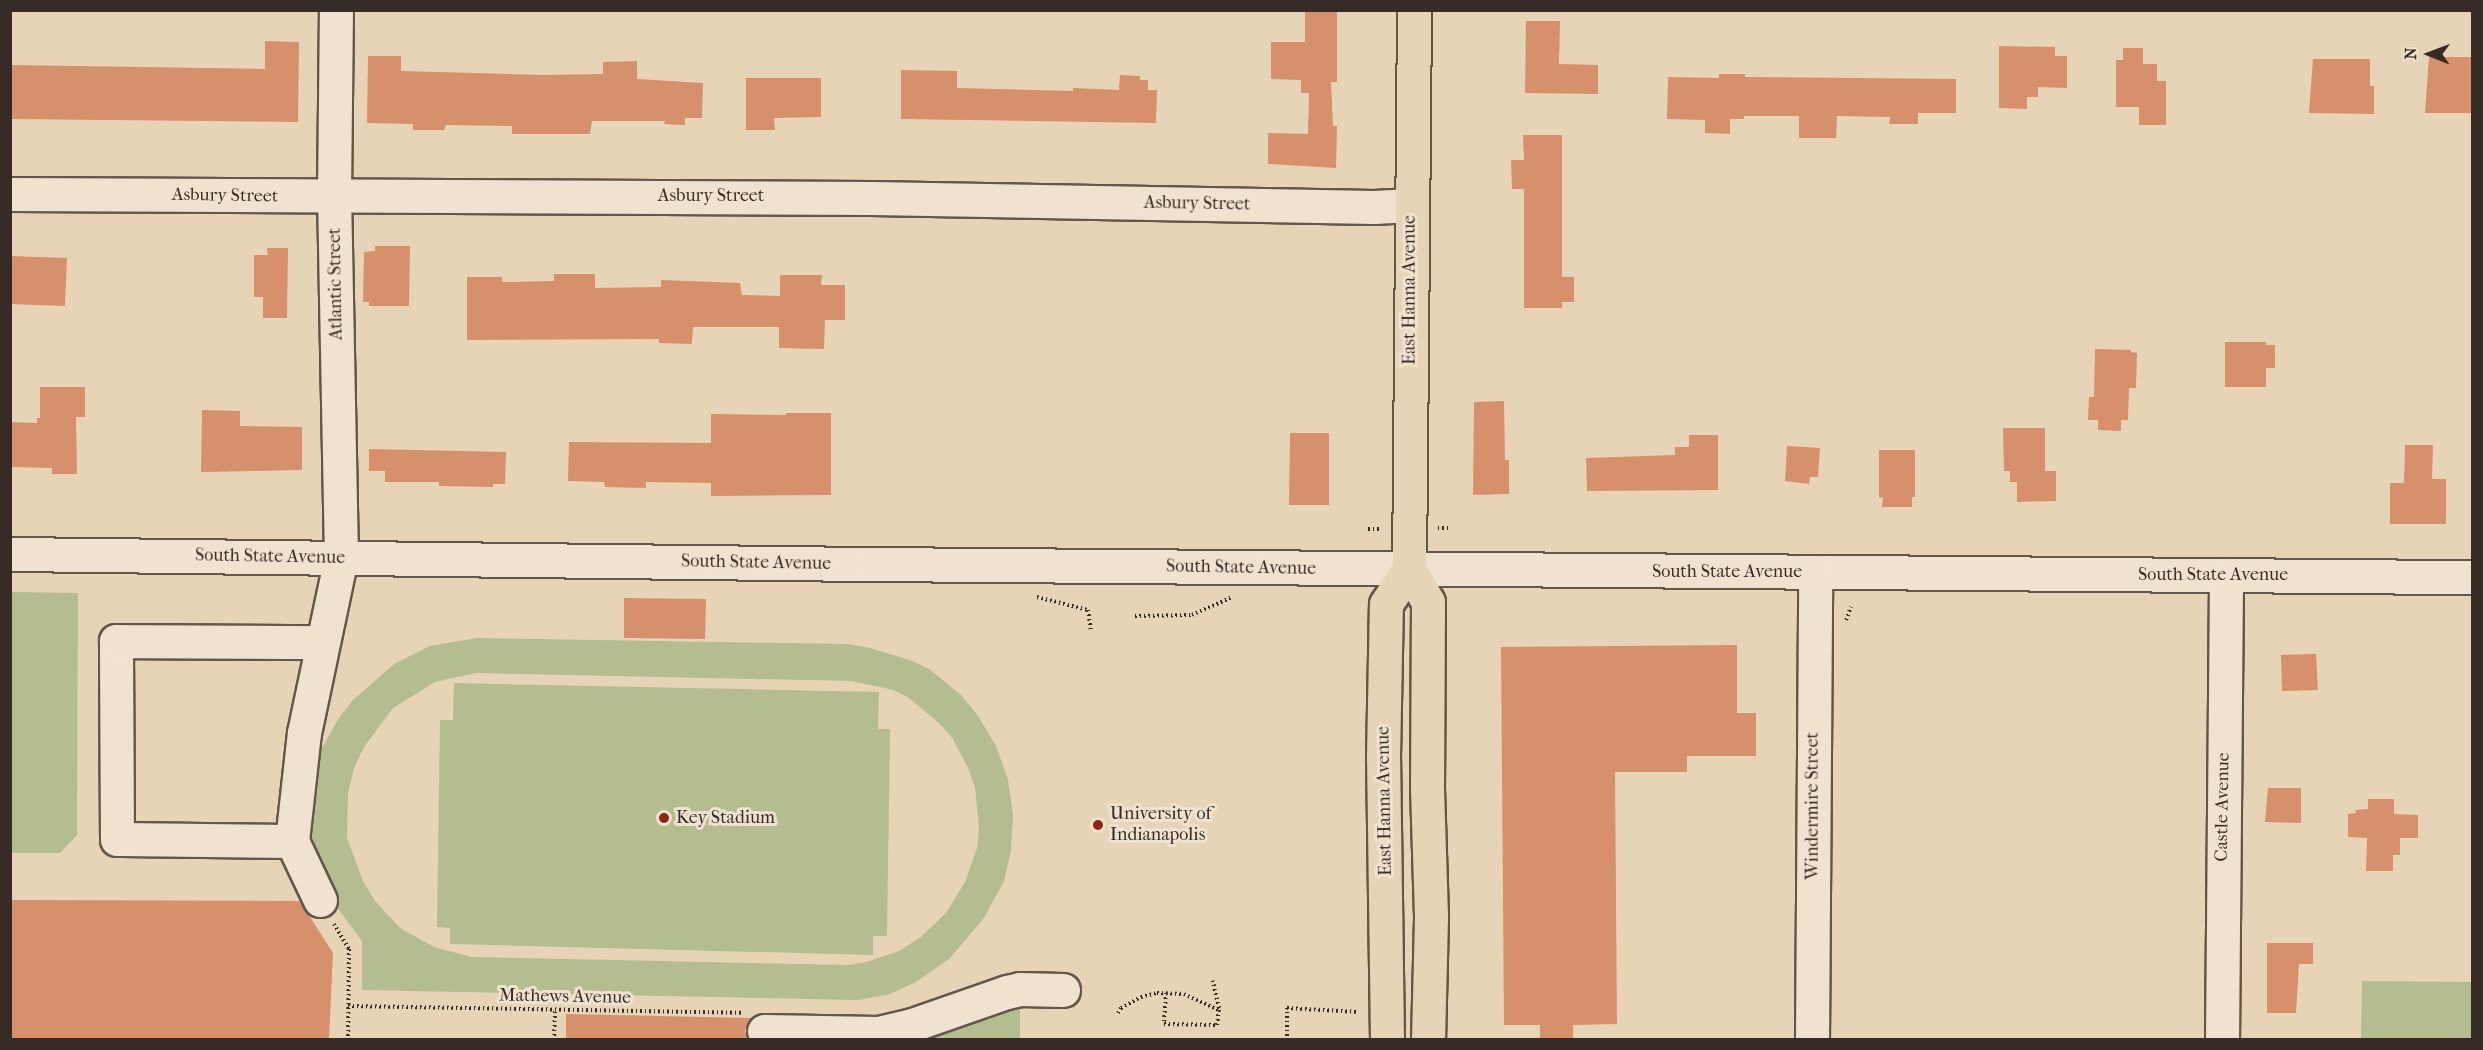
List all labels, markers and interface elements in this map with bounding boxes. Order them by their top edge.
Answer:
north arrow [2399,24,2459,84]
text: N [2401,47,2420,60]
street label: Asbury Street [172,184,278,208]
street label: Asbury Street [658,185,764,207]
street label: Asbury Street [1144,192,1250,216]
street label: East Hanna Avenue [1399,215,1421,365]
street label: Atlantic Street [324,228,348,340]
street label: South State Avenue [195,545,345,569]
street label: South State Avenue [681,551,831,575]
street label: South State Avenue [1166,556,1316,580]
street label: South State Avenue [1652,561,1802,583]
street label: South State Avenue [2138,564,2288,586]
street label: East Hanna Avenue [1373,726,1397,876]
street label: Windermire Street [1802,732,1824,880]
street label: Castle Avenue [2211,752,2235,862]
place label: University of Indianapolis [1110,804,1211,846]
place label: Key Stadium [676,807,775,829]
marker: Key Stadium [657,811,671,825]
marker: University of Indianapolis [1091,818,1105,832]
street label: Mathews Avenue [499,985,631,1009]

